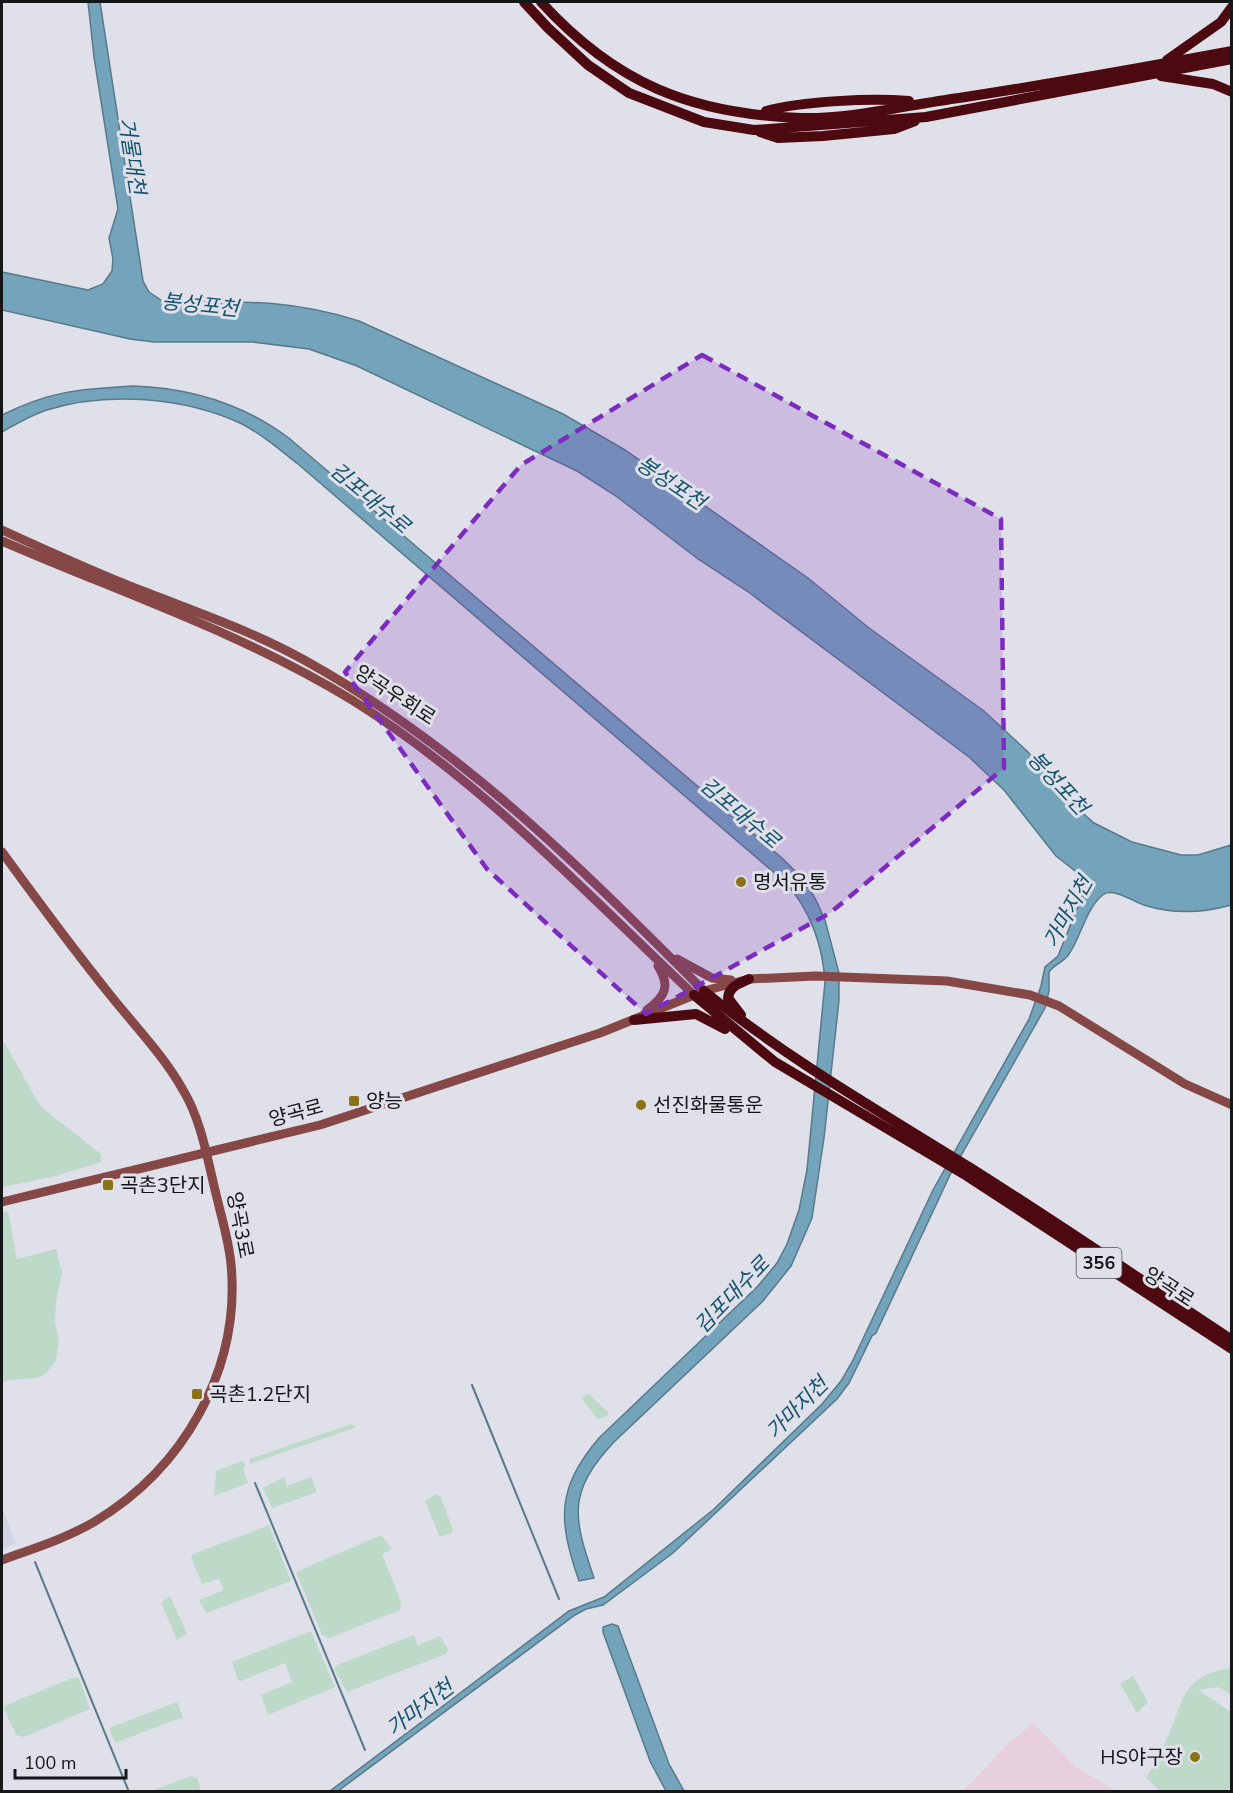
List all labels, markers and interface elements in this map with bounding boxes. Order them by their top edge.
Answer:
water label: 거물대천 [112,116,152,199]
water label: 봉성포천 [160,287,243,323]
water label: 봉성포천 [631,450,713,518]
water label: 김포대수로 [324,456,417,541]
street label: 양곡우회로 [349,659,441,731]
water label: 봉성포천 [1021,745,1096,823]
water label: 김포대수로 [694,771,787,856]
place label: 명서유통 [753,869,827,896]
water label: 가마지천 [1037,869,1100,953]
marker: 명서유통 [734,875,748,889]
place label: 양능 [366,1088,403,1115]
place label: 선진화물통운 [653,1092,763,1119]
street label: 양곡로 [266,1093,326,1133]
marker: 양능 [347,1094,361,1108]
marker: 선진화물통운 [634,1098,648,1112]
place label: 곡촌3단지 [120,1172,206,1199]
marker: 곡촌3단지 [101,1178,115,1192]
street label: 양곡3로 [220,1189,260,1261]
road number: 356 [1076,1248,1122,1278]
water label: 김포대수로 [688,1249,777,1339]
street label: 양곡로 [1138,1261,1200,1313]
water label: 가마지천 [760,1369,836,1445]
place label: 곡촌1.2단지 [209,1381,311,1408]
marker: 곡촌1.2단지 [190,1387,204,1401]
water label: 가마지천 [381,1672,461,1742]
scale bar [15,1742,126,1780]
place label: HS야구장 [1100,1744,1183,1771]
marker: HS야구장 [1188,1750,1202,1764]
text: 100 m [24,1751,76,1775]

